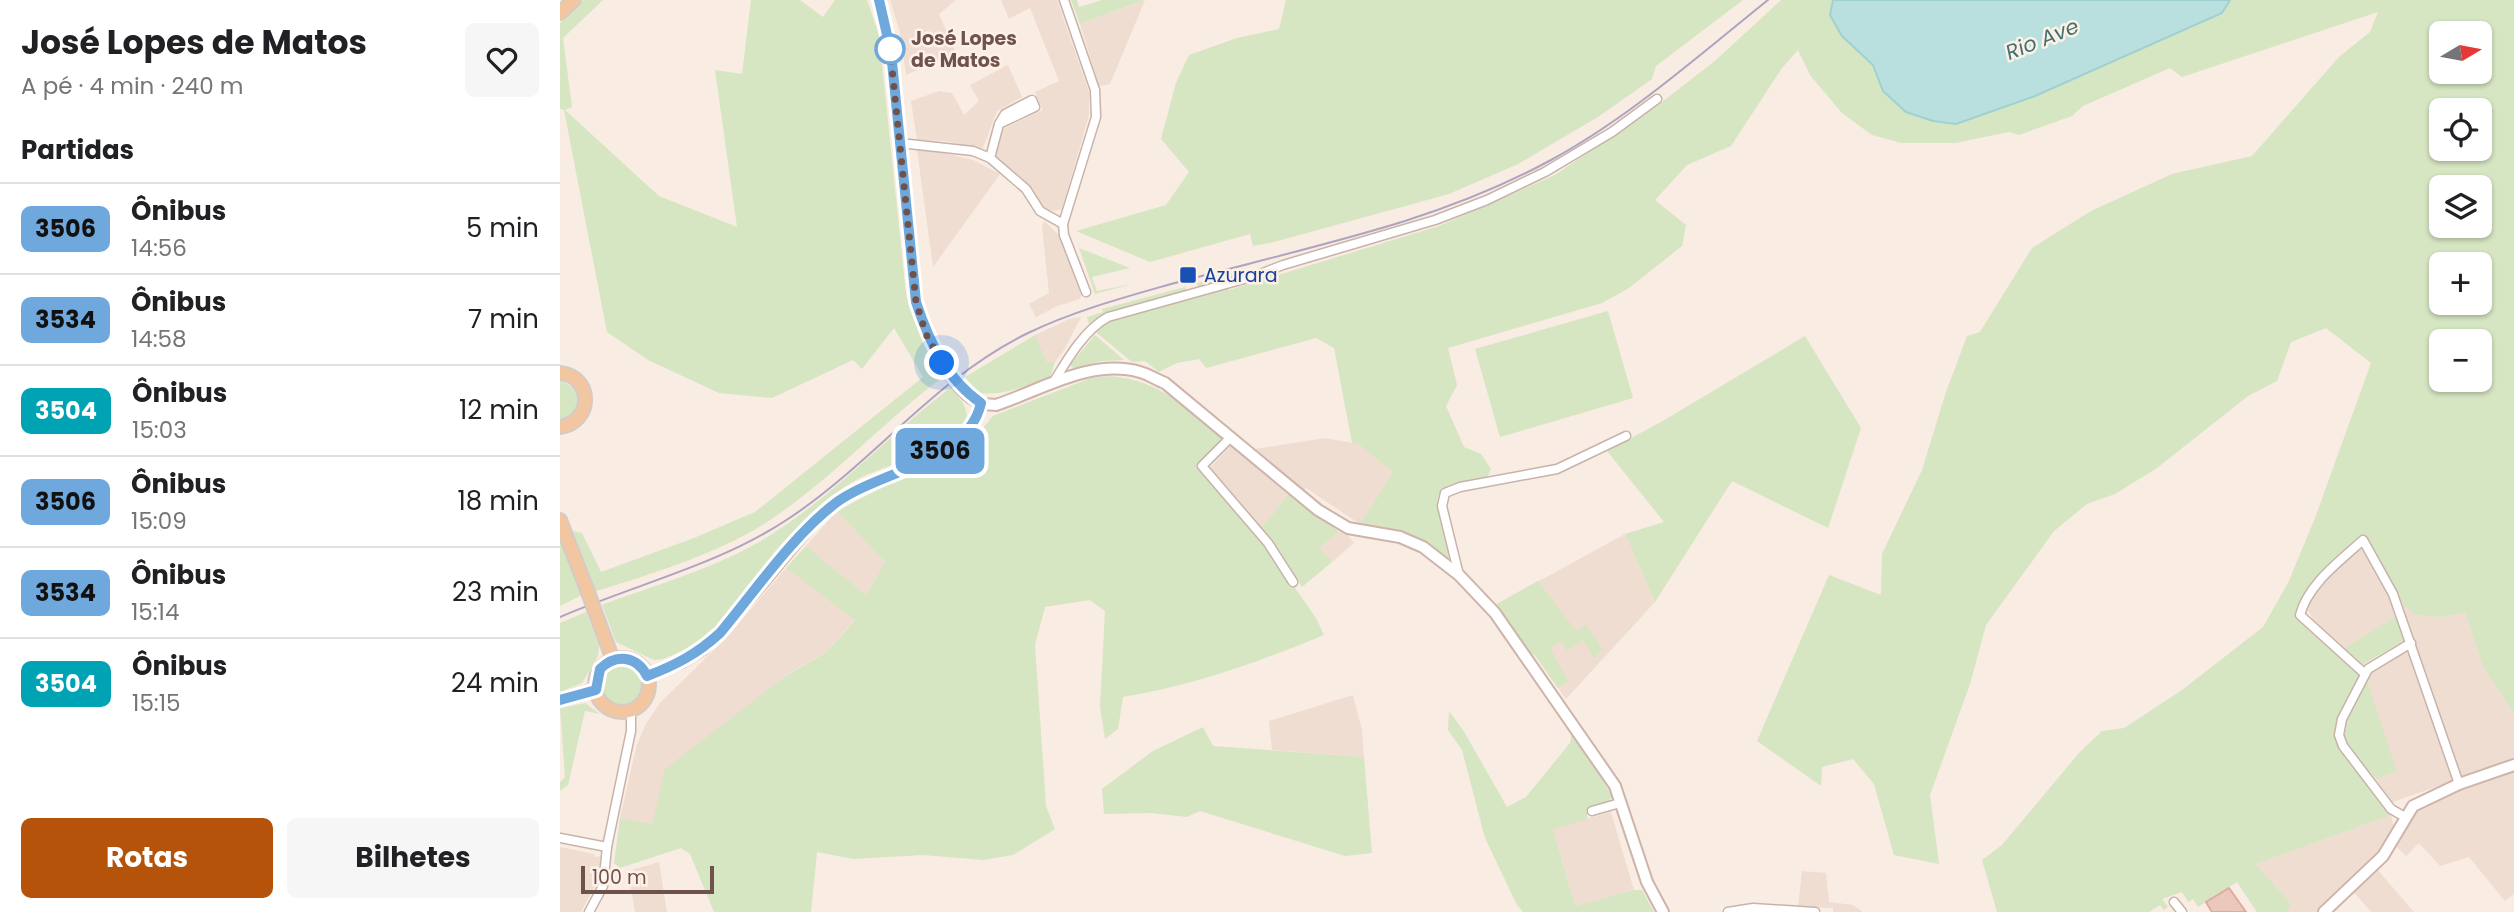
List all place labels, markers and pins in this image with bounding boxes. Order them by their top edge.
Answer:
place label: José Lopes de Matos [911,25,1017,74]
marker: José Lopes de Matos [875,34,905,64]
place label: Azurara [1204,262,1277,289]
marker: Azurara [1178,265,1198,285]

